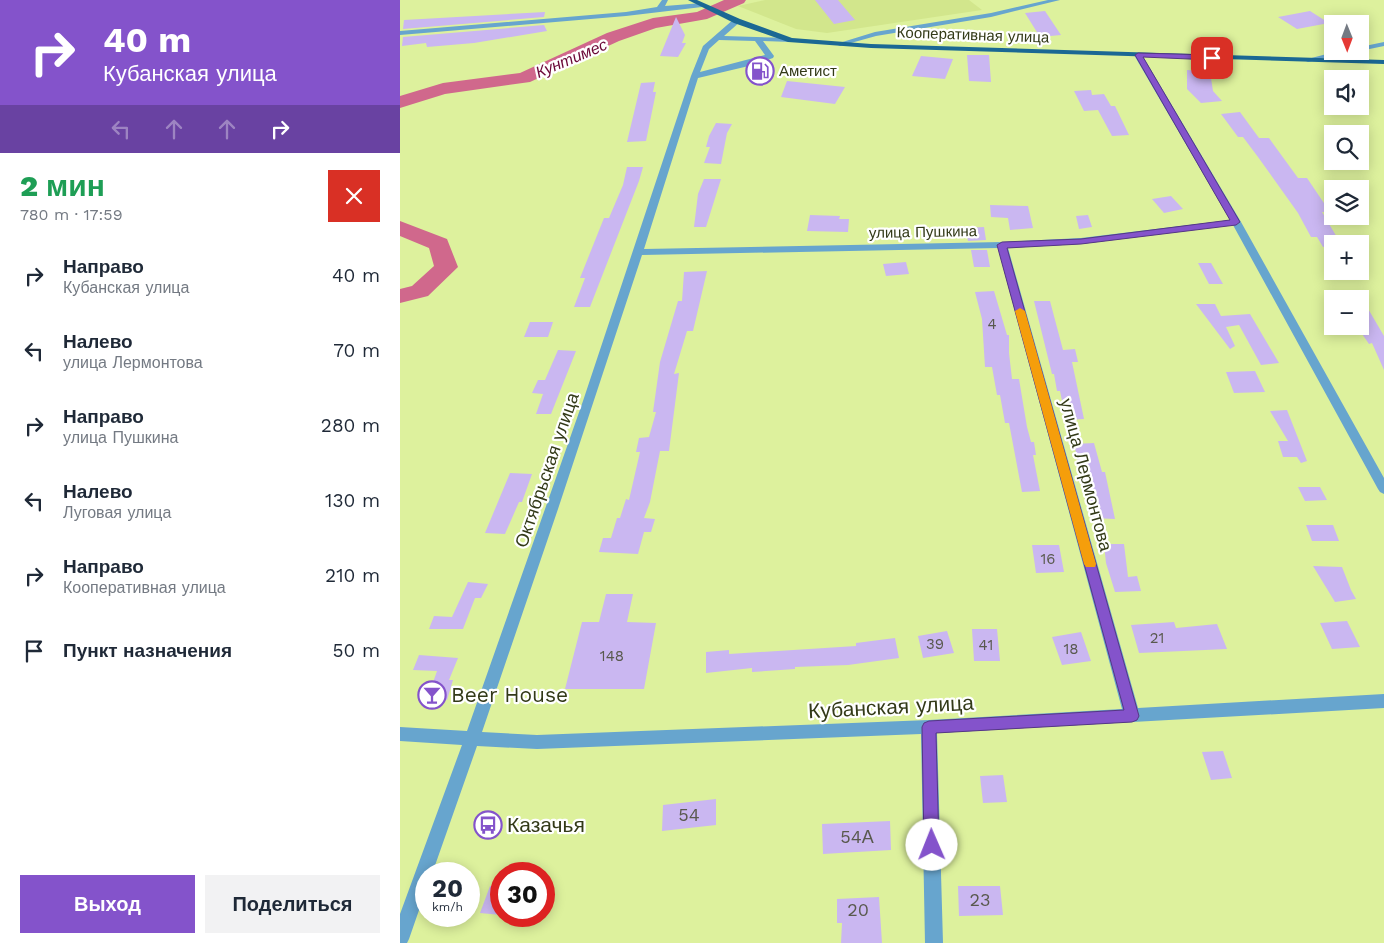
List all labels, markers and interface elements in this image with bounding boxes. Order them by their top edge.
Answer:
north arrow [1324,15,1369,60]
map controls [1324,15,1369,335]
text: 40 m [103,19,191,61]
icon: right [20,20,85,85]
street label: Кооперативная улица [896,23,1050,47]
water label: Кунтимес [533,35,610,82]
pin [1191,37,1233,79]
icon: arrive [1198,44,1226,72]
fuel station icon: Аметист [745,56,775,86]
text: Кубанская улица [103,61,277,86]
place label: Аметист [779,62,837,80]
button: sound [1324,70,1369,115]
icon: left [107,115,135,143]
icon: ahead [160,115,188,143]
icon: ahead [213,115,241,143]
icon: right [266,115,294,143]
button: search [1324,125,1369,170]
text: 2 мин [20,168,105,203]
button: close [328,170,380,222]
button: layers [1324,180,1369,225]
text: 780 m · 17:59 [20,205,123,224]
street label: улица Пушкина [869,222,978,242]
button: + [1324,235,1369,280]
text: Направо [63,255,144,278]
icon: right [20,262,48,290]
text: 40 m [332,264,380,287]
text: Кубанская улица [63,278,189,297]
button: − [1324,290,1369,335]
house number: 4 [987,315,997,333]
text: Налево [63,330,133,353]
icon: left [20,337,48,365]
text: 70 m [333,339,380,362]
text: улица Лермонтова [63,353,203,372]
street label: Октябрьская улица [510,389,583,550]
street label: улица Лермонтова [1056,396,1117,554]
text: Направо [63,405,144,428]
icon: right [20,412,48,440]
text: 280 m [321,414,380,437]
text: улица Пушкина [63,428,178,447]
text: Налево [63,480,133,503]
icon: left [20,487,48,515]
text: 130 m [325,489,380,512]
text: Луговая улица [63,503,171,522]
house number: 16 [1041,550,1055,568]
text: Направо [63,555,144,578]
icon: right [20,562,48,590]
text: 210 m [325,564,380,587]
text: Кооперативная улица [63,578,226,597]
house number: 21 [1150,629,1164,647]
house number: 39 [926,635,944,653]
house number: 41 [979,636,993,654]
icon: arrive [20,637,48,665]
text: Пункт назначения [63,639,232,662]
text: 50 m [333,639,380,662]
house number: 18 [1063,640,1079,658]
house number: 148 [600,647,624,665]
bar icon: Beer House [417,680,447,710]
place label: Beer House [451,682,568,707]
street label: Кубанская улица [807,690,975,723]
house number: 54 [678,804,700,825]
bus stop icon: Казачья [473,810,503,840]
place label: Казачья [507,812,585,837]
position arrow [905,818,957,870]
house number: 54А [840,826,874,847]
speed limit sign: 30 [490,862,555,927]
text: 20 [432,874,463,903]
button: Выход [20,875,195,933]
button: Поделиться [205,875,380,933]
house number: 23 [970,889,991,910]
house number: 20 [847,899,869,920]
text: km/h [432,900,463,914]

